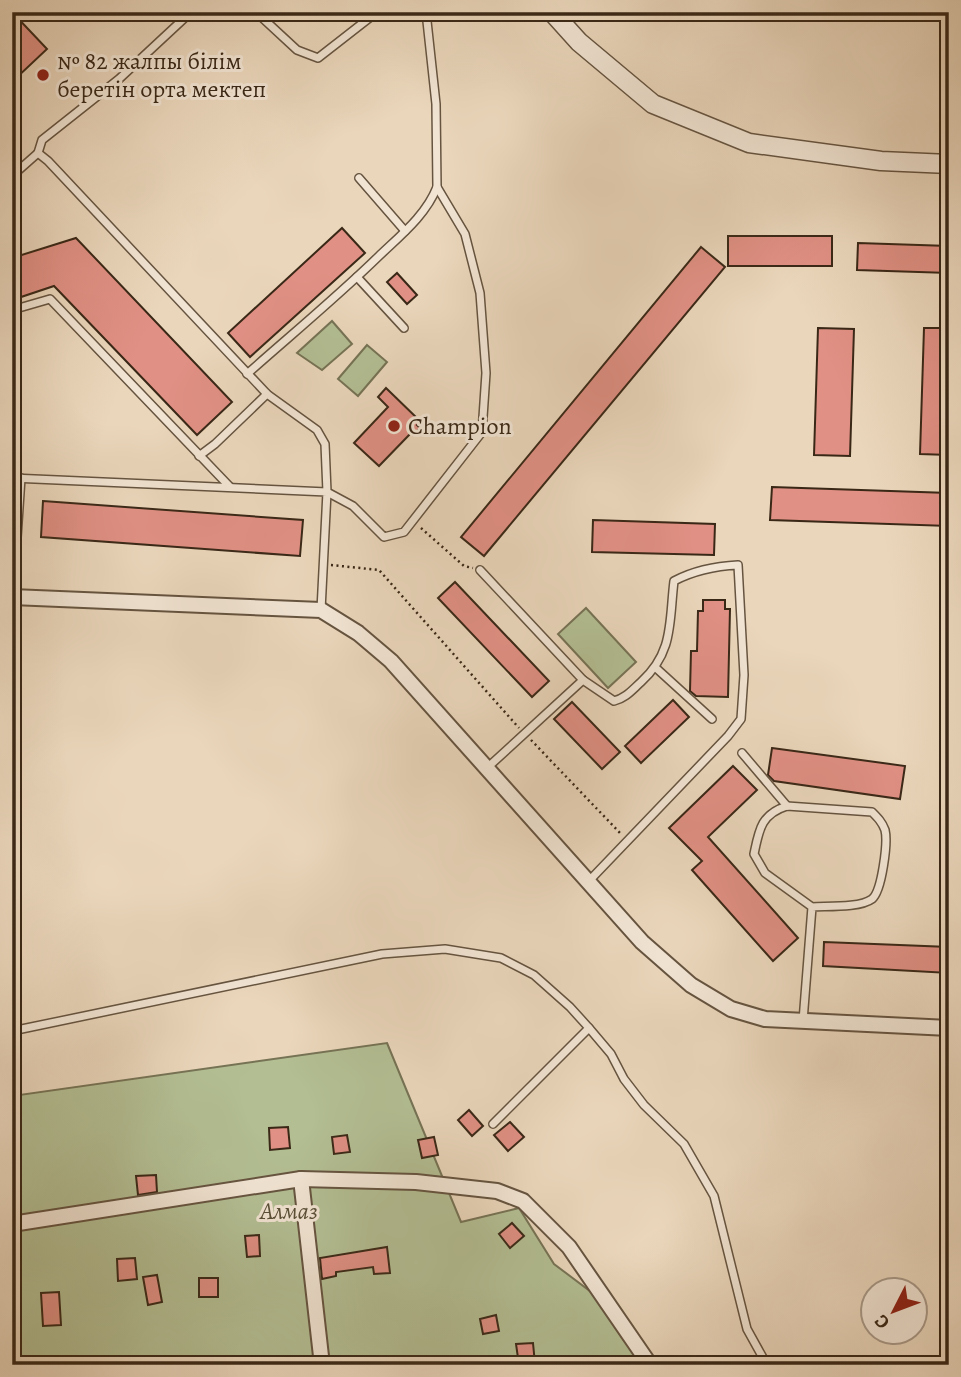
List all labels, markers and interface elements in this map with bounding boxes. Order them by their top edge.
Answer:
place label: № 82 жалпы білім беретін орта мектеп [57,45,266,105]
marker: № 82 жалпы білім беретін орта мектеп [35,67,51,83]
place label: Champion [408,410,512,442]
marker: Champion [386,418,402,434]
park label: Алмаз [258,1195,318,1227]
north arrow [860,1276,930,1346]
text: С [869,1309,896,1335]

